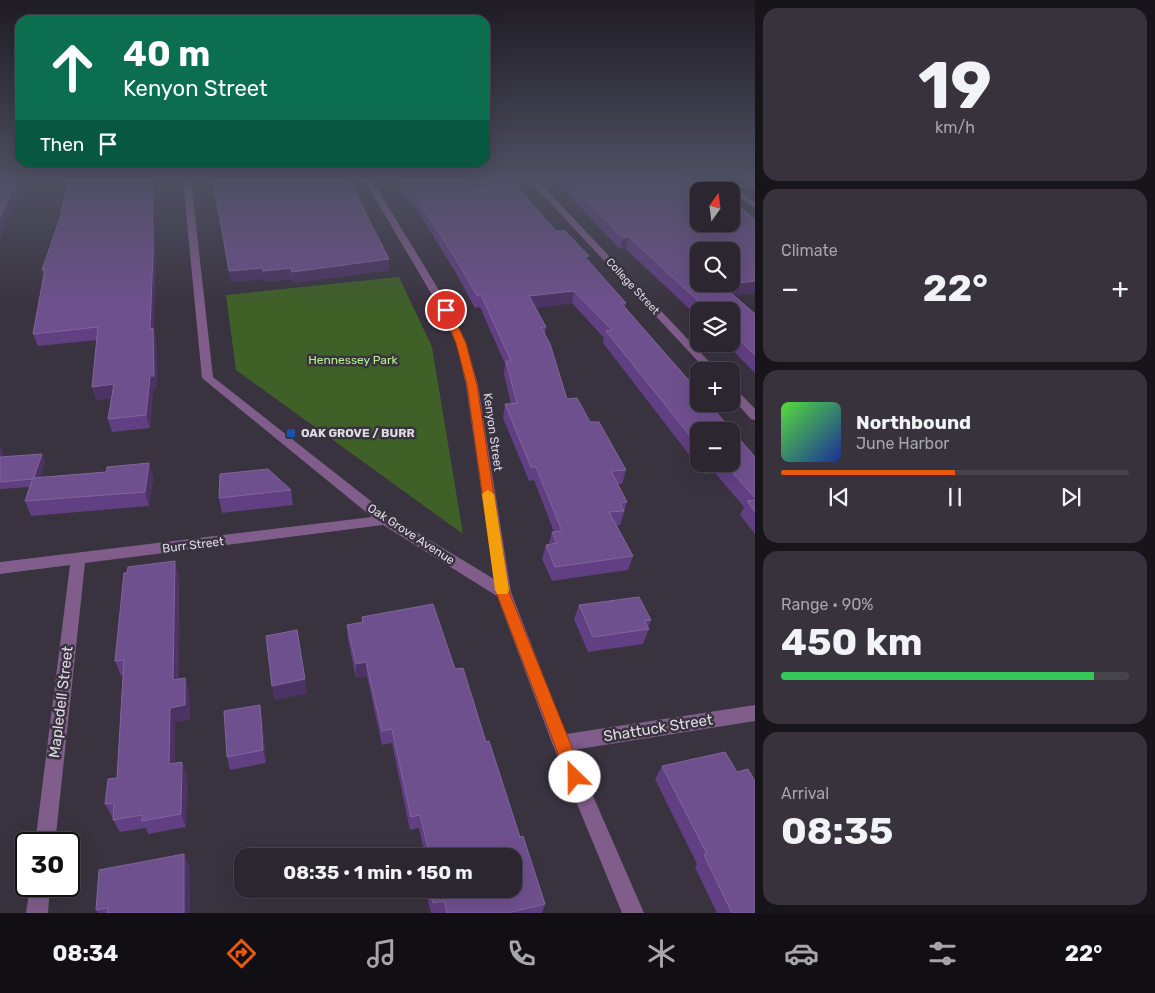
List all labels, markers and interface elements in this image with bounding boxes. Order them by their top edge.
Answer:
text: 40 m [123,33,210,75]
icon: ahead [40,35,105,100]
text: 19 [918,47,992,124]
text: Kenyon Street [123,75,268,102]
text: km/h [935,118,975,137]
icon: arrive [94,130,122,158]
text: Then [40,133,84,156]
north arrow [690,182,740,232]
map controls [690,182,740,472]
text: Climate [781,241,838,260]
button: search [690,242,740,292]
street label: College Street [603,255,663,318]
text: 22° [923,265,988,311]
text: − [781,272,799,305]
text: + [1112,272,1129,305]
pin [425,289,467,331]
icon: arrive [432,296,460,324]
button: layers [690,302,740,352]
park label: Hennessey Park [308,353,399,367]
button: + [690,362,740,412]
street label: Kenyon Street [481,392,505,472]
text: Northbound [856,411,971,434]
button: − [690,422,740,472]
place label: OAK GROVE / BURR [301,426,415,440]
marker: OAK GROVE / BURR [285,427,297,439]
text: June Harbor [856,434,949,453]
icon: previous [825,483,853,511]
icon: pause [941,483,969,511]
icon: next [1057,483,1085,511]
street label: Oak Grove Avenue [365,501,457,567]
street label: Burr Street [162,534,225,556]
text: Range · 90% [781,595,873,614]
text: 450 km [781,619,922,665]
street label: Mapledell Street [45,645,77,759]
street label: Shattuck Street [602,710,714,746]
position arrow [548,750,600,802]
text: Arrival [781,784,829,803]
text: 08:35 [781,808,893,854]
speed limit sign: 30 [15,832,80,897]
text: 08:35 · 1 min · 150 m [283,861,473,884]
icon: directions [224,936,259,971]
icon: music [364,936,399,971]
icon: phone [504,936,539,971]
icon: climate [644,936,679,971]
icon: car [784,936,819,971]
icon: filters [925,936,960,971]
text: 08:34 [53,940,118,967]
text: 22° [1065,940,1102,967]

